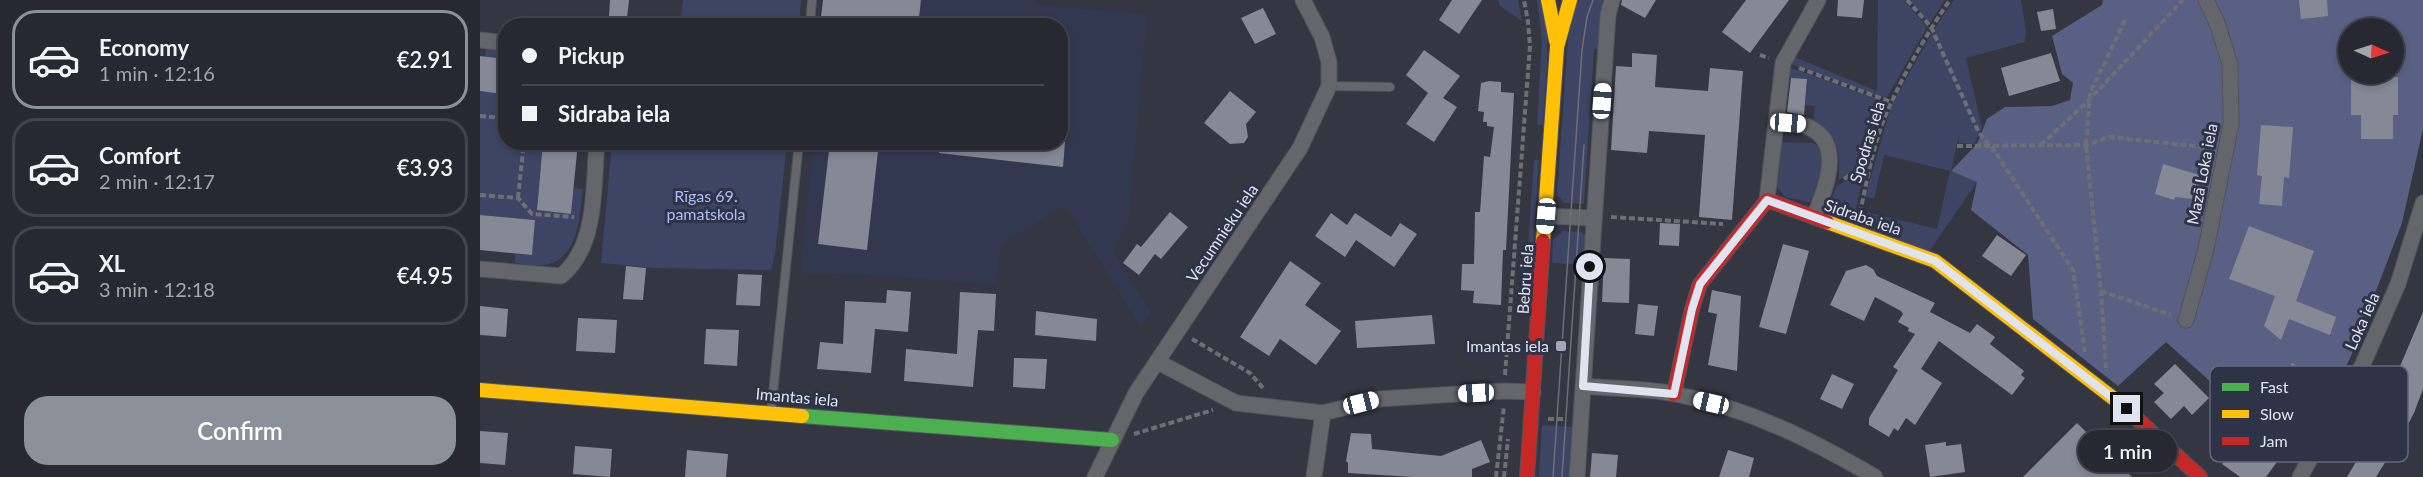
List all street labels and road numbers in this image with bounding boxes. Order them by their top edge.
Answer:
street label: Spodras iela [1845,99,1888,185]
street label: Mazā Loka iela [2182,122,2221,226]
street label: Vecumnieku iela [1182,180,1261,285]
street label: Sidraba iela [1822,195,1904,239]
street label: Bebru iela [1513,243,1536,315]
street label: Loka iela [2340,289,2383,352]
street label: Imantas iela [755,383,839,410]

